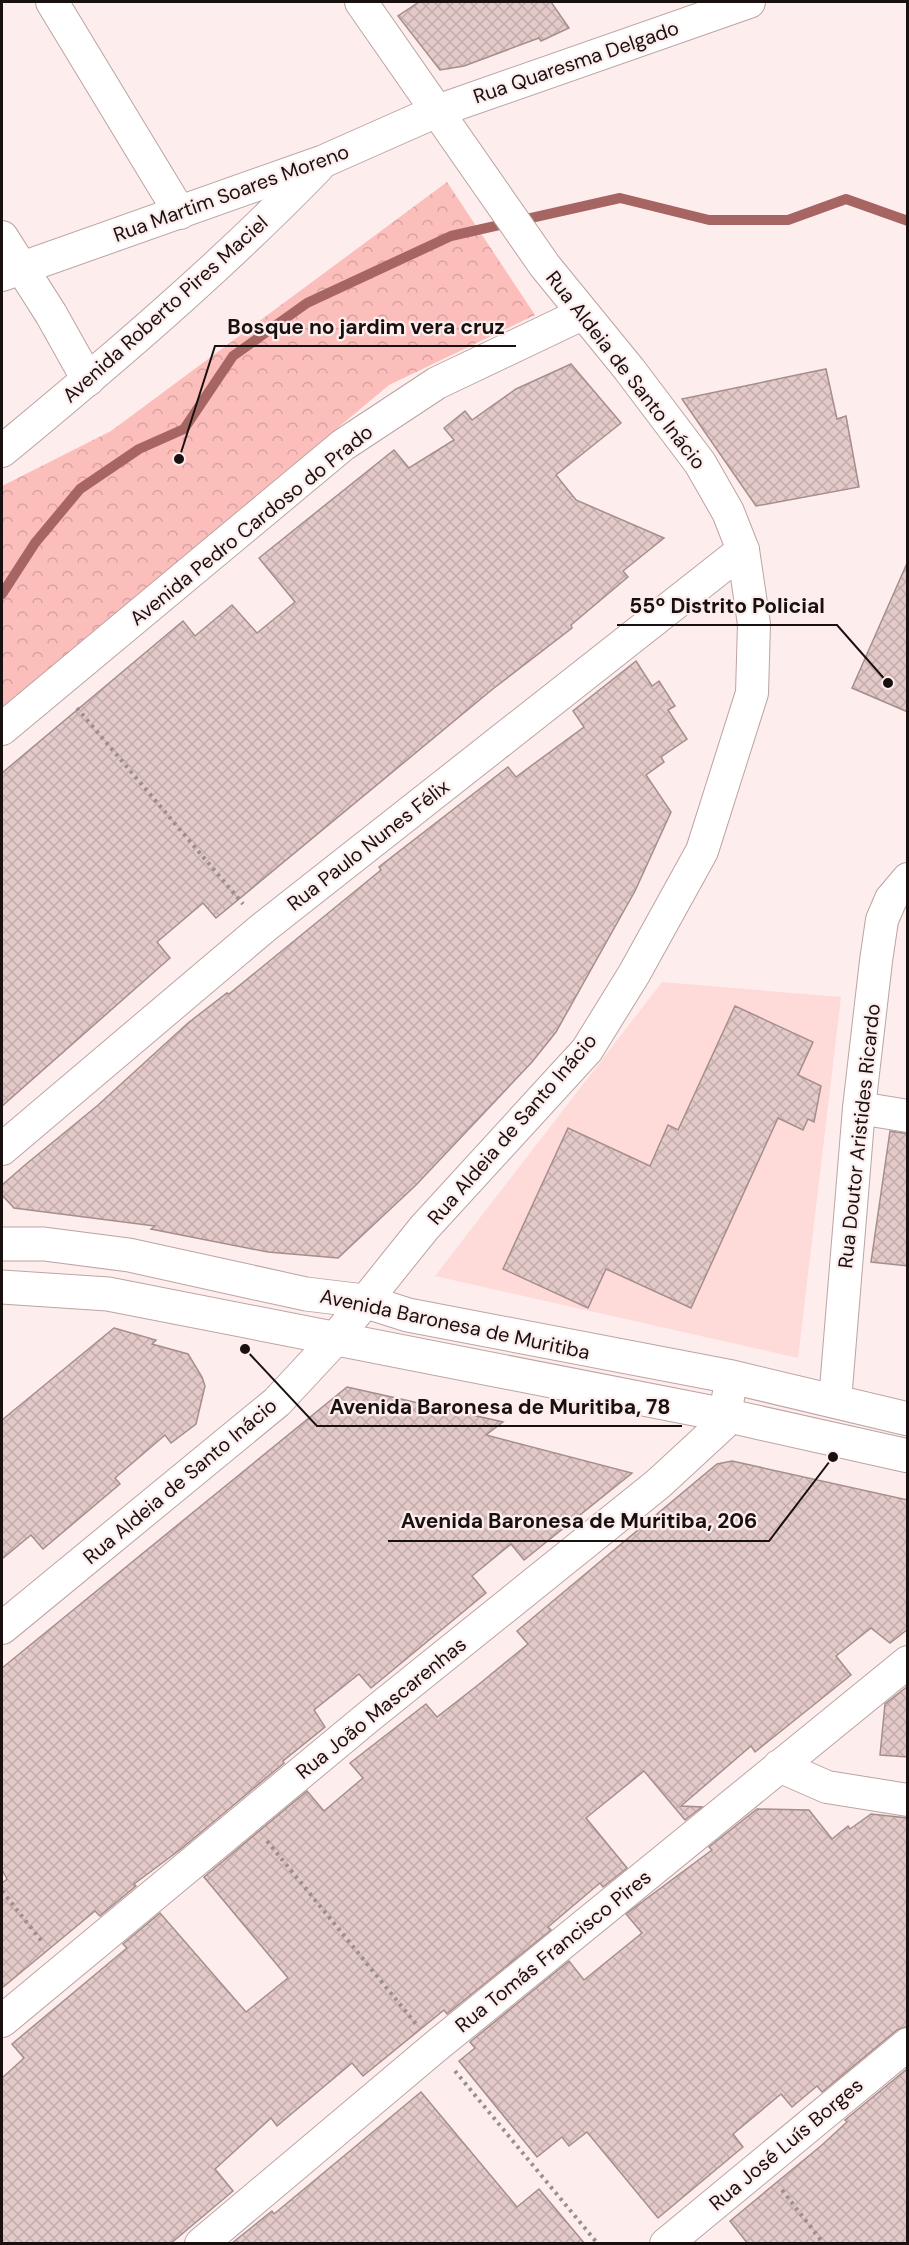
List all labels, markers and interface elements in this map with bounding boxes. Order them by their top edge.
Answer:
street label: Rua Quaresma Delgado [470,15,682,109]
street label: Rua Martim Soares Moreno [110,138,352,248]
street label: Avenida Roberto Pires Maciel [57,210,273,408]
street label: Rua Aldeia de Santo Inácio [540,265,712,475]
callout: Bosque no jardim vera cruz [215,307,516,346]
text: Bosque no jardim vera cruz [227,313,505,341]
street label: Avenida Pedro Cardoso do Prado [124,419,378,631]
callout: 55º Distrito Policial [617,586,837,625]
text: 55º Distrito Policial [629,592,825,620]
street label: Rua Paulo Nunes Félix [282,773,454,916]
street label: Rua Doutor Aristides Ricardo [832,1002,886,1270]
street label: Rua Aldeia de Santo Inácio [422,1028,602,1230]
street label: Avenida Baronesa de Muritiba [318,1283,592,1365]
callout: Avenida Baronesa de Muritiba, 78 [317,1387,682,1426]
street label: Rua Aldeia de Santo Inácio [78,1392,282,1570]
text: Avenida Baronesa de Muritiba, 78 [329,1393,671,1421]
callout: Avenida Baronesa de Muritiba, 206 [388,1502,769,1541]
text: Avenida Baronesa de Muritiba, 206 [401,1507,757,1535]
street label: Rua João Mascarenhas [291,1631,471,1785]
street label: Rua Tomás Francisco Pires [450,1864,656,2038]
street label: Rua José Luís Borges [704,2072,868,2216]

